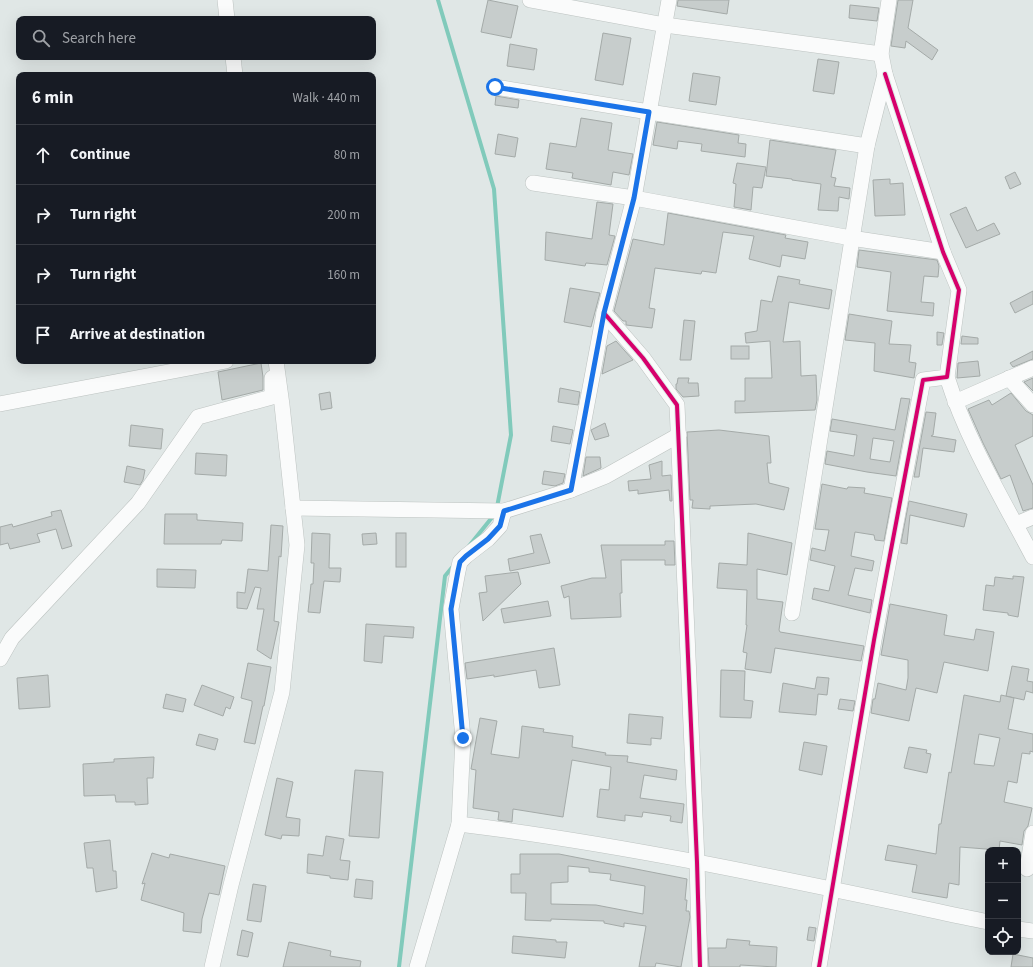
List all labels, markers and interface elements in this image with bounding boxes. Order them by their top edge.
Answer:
search box [16,16,376,60]
icon: search [30,27,52,49]
text: Search here [62,28,136,49]
route start [486,78,504,96]
text: 6 min [32,86,73,110]
text: Walk · 440 m [292,89,360,107]
icon: ahead [32,144,54,166]
text: Continue [70,144,130,165]
text: 80 m [334,146,360,164]
icon: right [32,204,54,226]
text: Turn right [70,204,136,225]
text: 200 m [327,206,360,224]
icon: right [32,264,54,286]
text: Turn right [70,264,136,285]
text: 160 m [327,266,360,284]
icon: arrive [32,324,54,346]
text: Arrive at destination [70,324,205,345]
route end [454,729,472,747]
map controls [985,847,1021,955]
button: + [985,847,1021,883]
button: − [985,883,1021,919]
button: locate [985,919,1021,955]

